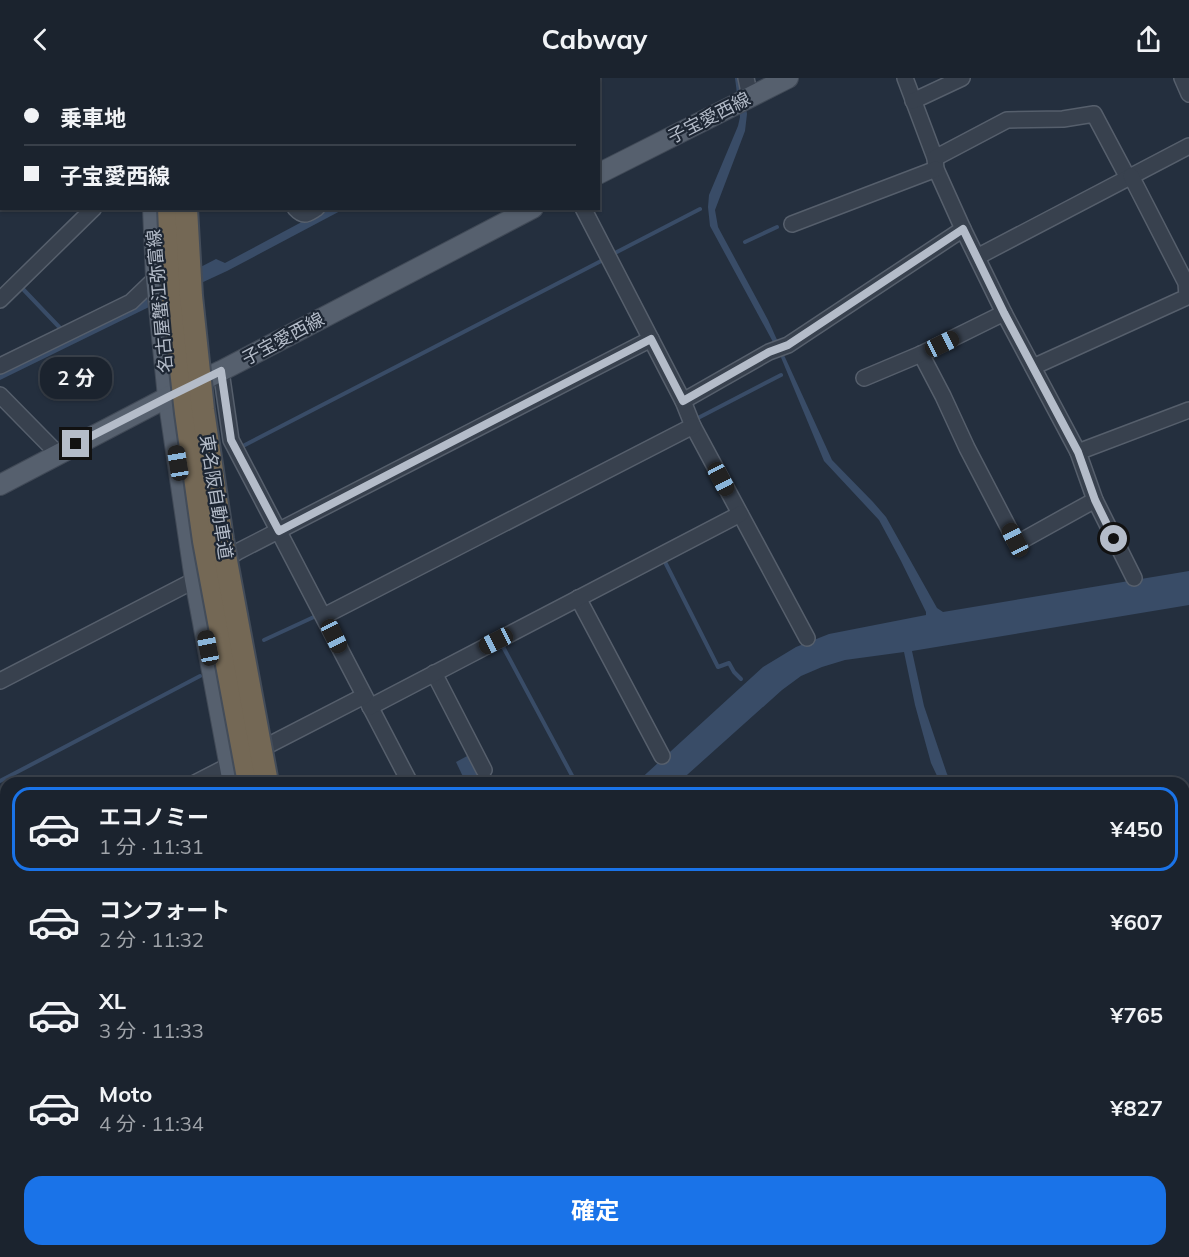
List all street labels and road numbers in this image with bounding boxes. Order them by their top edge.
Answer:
street label: 子宝愛西線 [663,87,754,148]
street label: 名古屋蟹江弥富線 [142,228,177,374]
street label: 子宝愛西線 [238,307,328,370]
street label: 東名阪自動車道 [195,433,238,561]

